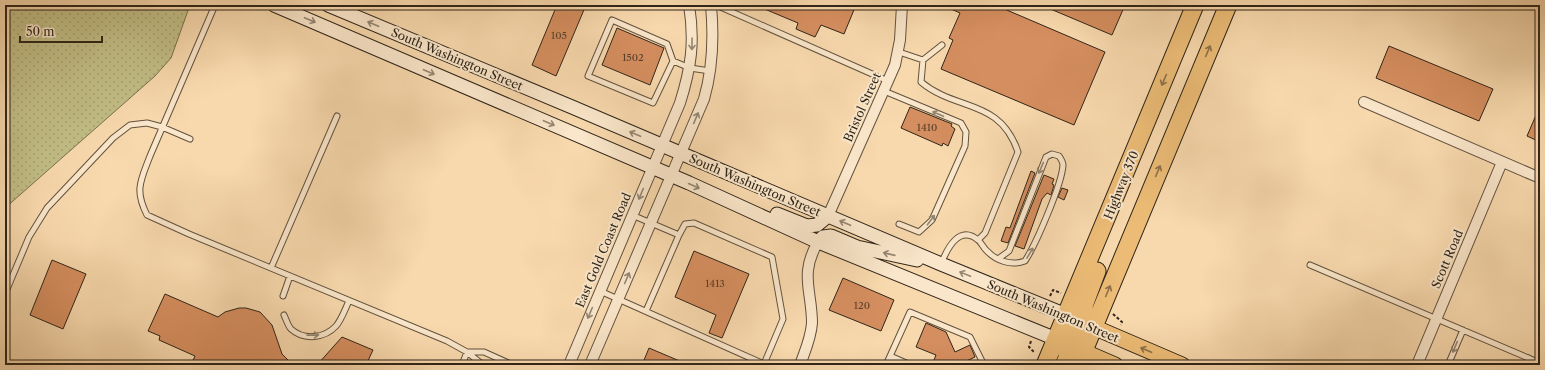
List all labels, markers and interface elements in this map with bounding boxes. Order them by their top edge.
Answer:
one-way arrow [304,17,316,25]
scale bar [20,18,102,44]
one-way arrow [368,20,380,27]
text: 50 m [26,24,55,39]
street label: South Washington Street [389,24,526,94]
house number: 105 [551,29,567,42]
one-way arrow [688,37,696,50]
one-way arrow [1205,46,1213,58]
house number: 1502 [622,51,644,64]
one-way arrow [423,69,435,76]
street label: Bristol Street [840,69,884,144]
one-way arrow [1160,73,1168,85]
one-way arrow [933,110,945,117]
one-way arrow [693,112,701,124]
one-way arrow [542,120,554,128]
house number: 1410 [917,121,937,134]
one-way arrow [630,129,642,137]
street label: Highway 370 [1100,148,1142,222]
street label: South Washington Street [687,150,824,220]
one-way arrow [1037,162,1045,174]
one-way arrow [1155,166,1163,178]
one-way arrow [688,182,700,190]
one-way arrow [637,187,644,199]
street label: East Gold Coast Road [572,190,634,310]
one-way arrow [927,214,935,225]
one-way arrow [840,219,852,226]
street label: Scott Road [1428,227,1466,291]
one-way arrow [1027,247,1035,259]
one-way arrow [882,250,895,258]
one-way arrow [959,270,971,277]
one-way arrow [624,272,631,284]
street label: South Washington Street [985,276,1122,346]
house number: 1413 [705,277,725,290]
one-way arrow [1105,286,1112,298]
house number: 120 [854,299,870,312]
one-way arrow [586,307,594,319]
one-way arrow [306,331,319,339]
one-way arrow [1451,341,1458,353]
one-way arrow [1141,345,1153,353]

